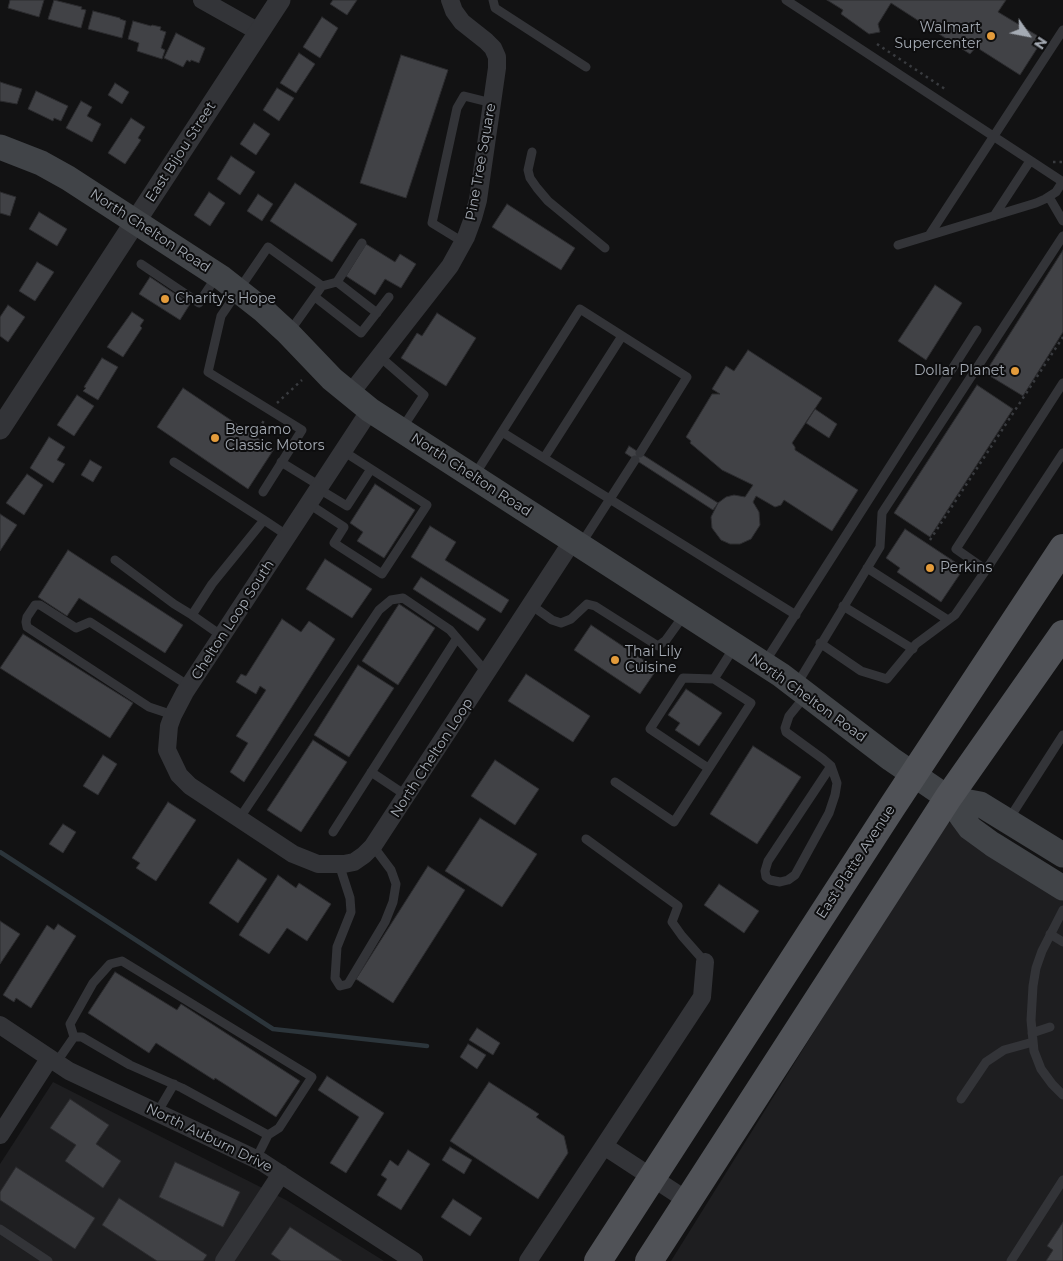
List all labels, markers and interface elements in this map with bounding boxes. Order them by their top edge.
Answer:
north arrow [1003,10,1053,60]
place label: Walmart Supercenter [894,20,981,52]
marker: Walmart Supercenter [985,30,997,42]
text: N [1030,34,1051,53]
street label: East Bijou Street [142,99,220,205]
street label: Pine Tree Square [462,102,500,222]
street label: North Chelton Road [87,186,213,276]
place label: Charity's Hope [175,291,276,307]
marker: Charity's Hope [159,293,171,305]
place label: Dollar Planet [914,363,1005,379]
marker: Dollar Planet [1009,365,1021,377]
place label: Bergamo Classic Motors [225,422,325,454]
street label: North Chelton Road [408,430,534,520]
marker: Bergamo Classic Motors [209,432,221,444]
street label: Chelton Loop South [188,557,278,683]
place label: Perkins [940,560,992,576]
marker: Perkins [924,562,936,574]
place label: Thai Lily Cuisine [625,644,681,676]
street label: North Chelton Road [746,650,870,746]
marker: Thai Lily Cuisine [609,654,621,666]
street label: North Chelton Loop [387,695,477,821]
street label: East Platte Avenue [813,802,899,922]
street label: North Auburn Drive [143,1100,275,1176]

